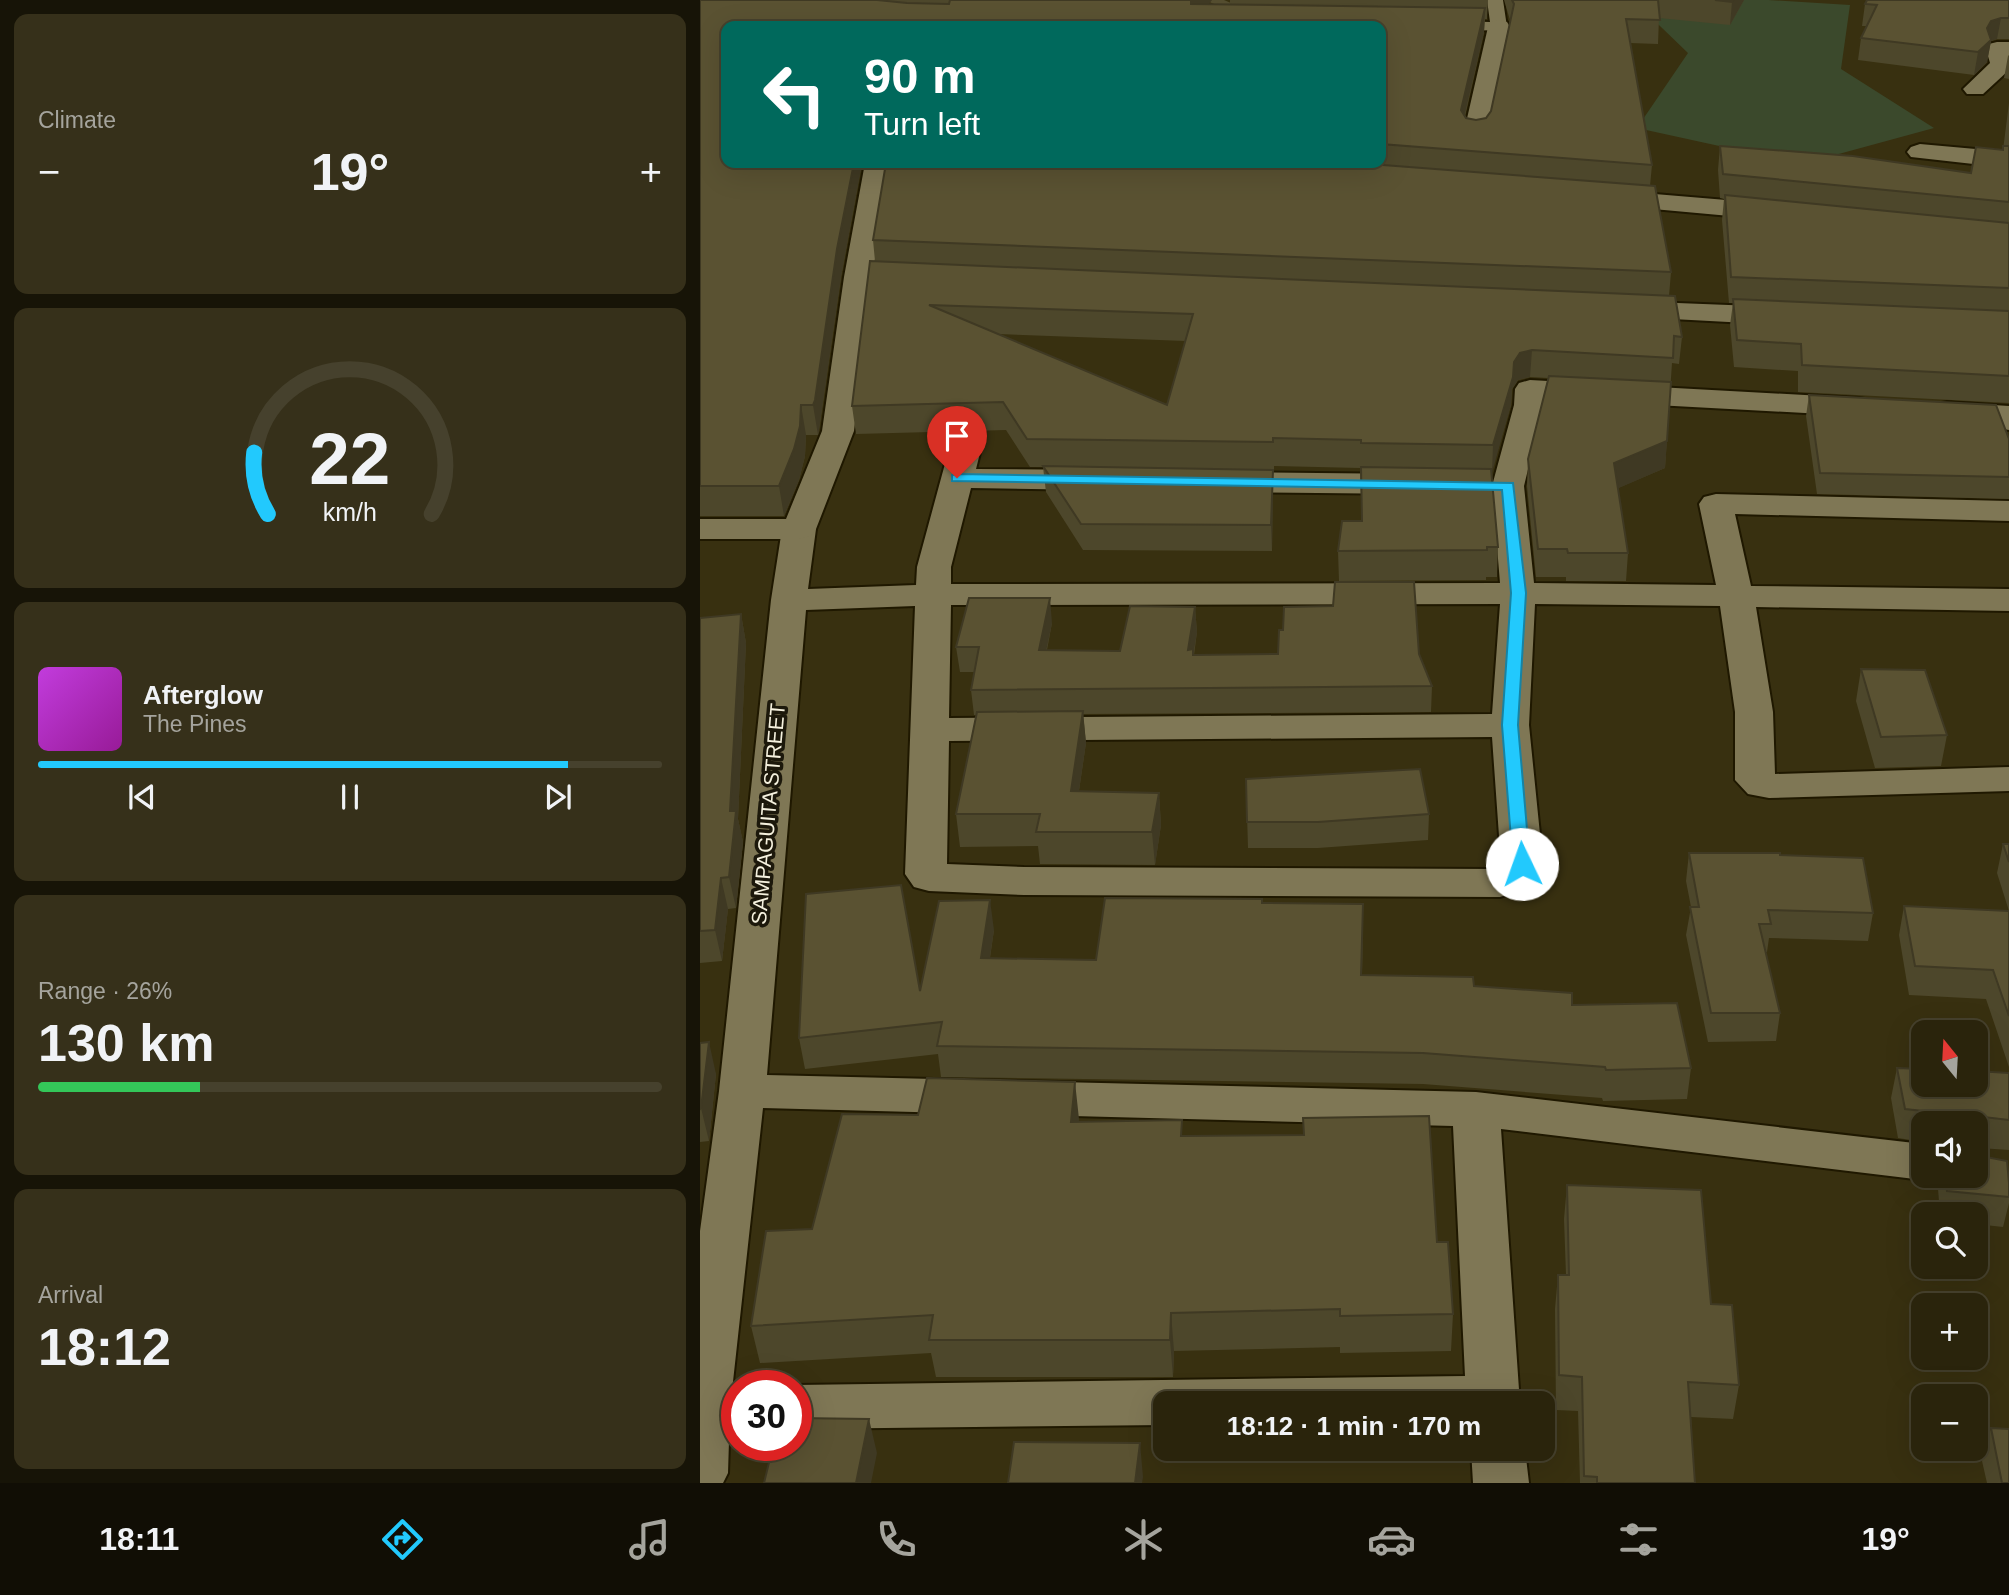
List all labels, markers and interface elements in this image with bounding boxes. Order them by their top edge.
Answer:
icon: left [749,49,840,140]
text: 90 m [864,49,976,103]
text: Turn left [864,106,980,142]
text: Climate [38,107,116,133]
text: 19° [311,143,389,201]
text: − [38,151,60,193]
text: + [640,151,662,193]
pin [927,406,987,478]
icon: arrive [938,417,976,455]
text: 22 [310,418,390,499]
text: km/h [323,497,377,525]
text: Afterglow [143,680,263,710]
street label: SAMPAGUITA STREET [747,702,789,926]
text: The Pines [143,711,247,737]
icon: previous [123,778,161,816]
icon: pause [331,778,369,816]
icon: next [539,778,577,816]
position arrow [1485,827,1559,901]
text: Range · 26% [38,978,172,1004]
text: 130 km [38,1014,214,1072]
north arrow [1911,1020,1988,1097]
map controls [1911,1020,1988,1461]
button: sound [1911,1111,1988,1188]
button: search [1911,1202,1988,1279]
text: Arrival [38,1282,103,1308]
button: + [1911,1293,1988,1370]
text: 18:12 [38,1318,171,1376]
speed limit sign: 30 [721,1370,812,1461]
button: − [1911,1384,1988,1461]
text: 18:12 · 1 min · 170 m [1227,1411,1481,1441]
icon: directions [378,1515,427,1564]
icon: music [625,1515,674,1564]
icon: phone [872,1515,921,1564]
icon: climate [1119,1515,1168,1564]
icon: car [1367,1515,1416,1564]
icon: filters [1614,1515,1663,1564]
text: 18:11 [99,1521,179,1557]
text: 19° [1861,1521,1910,1557]

